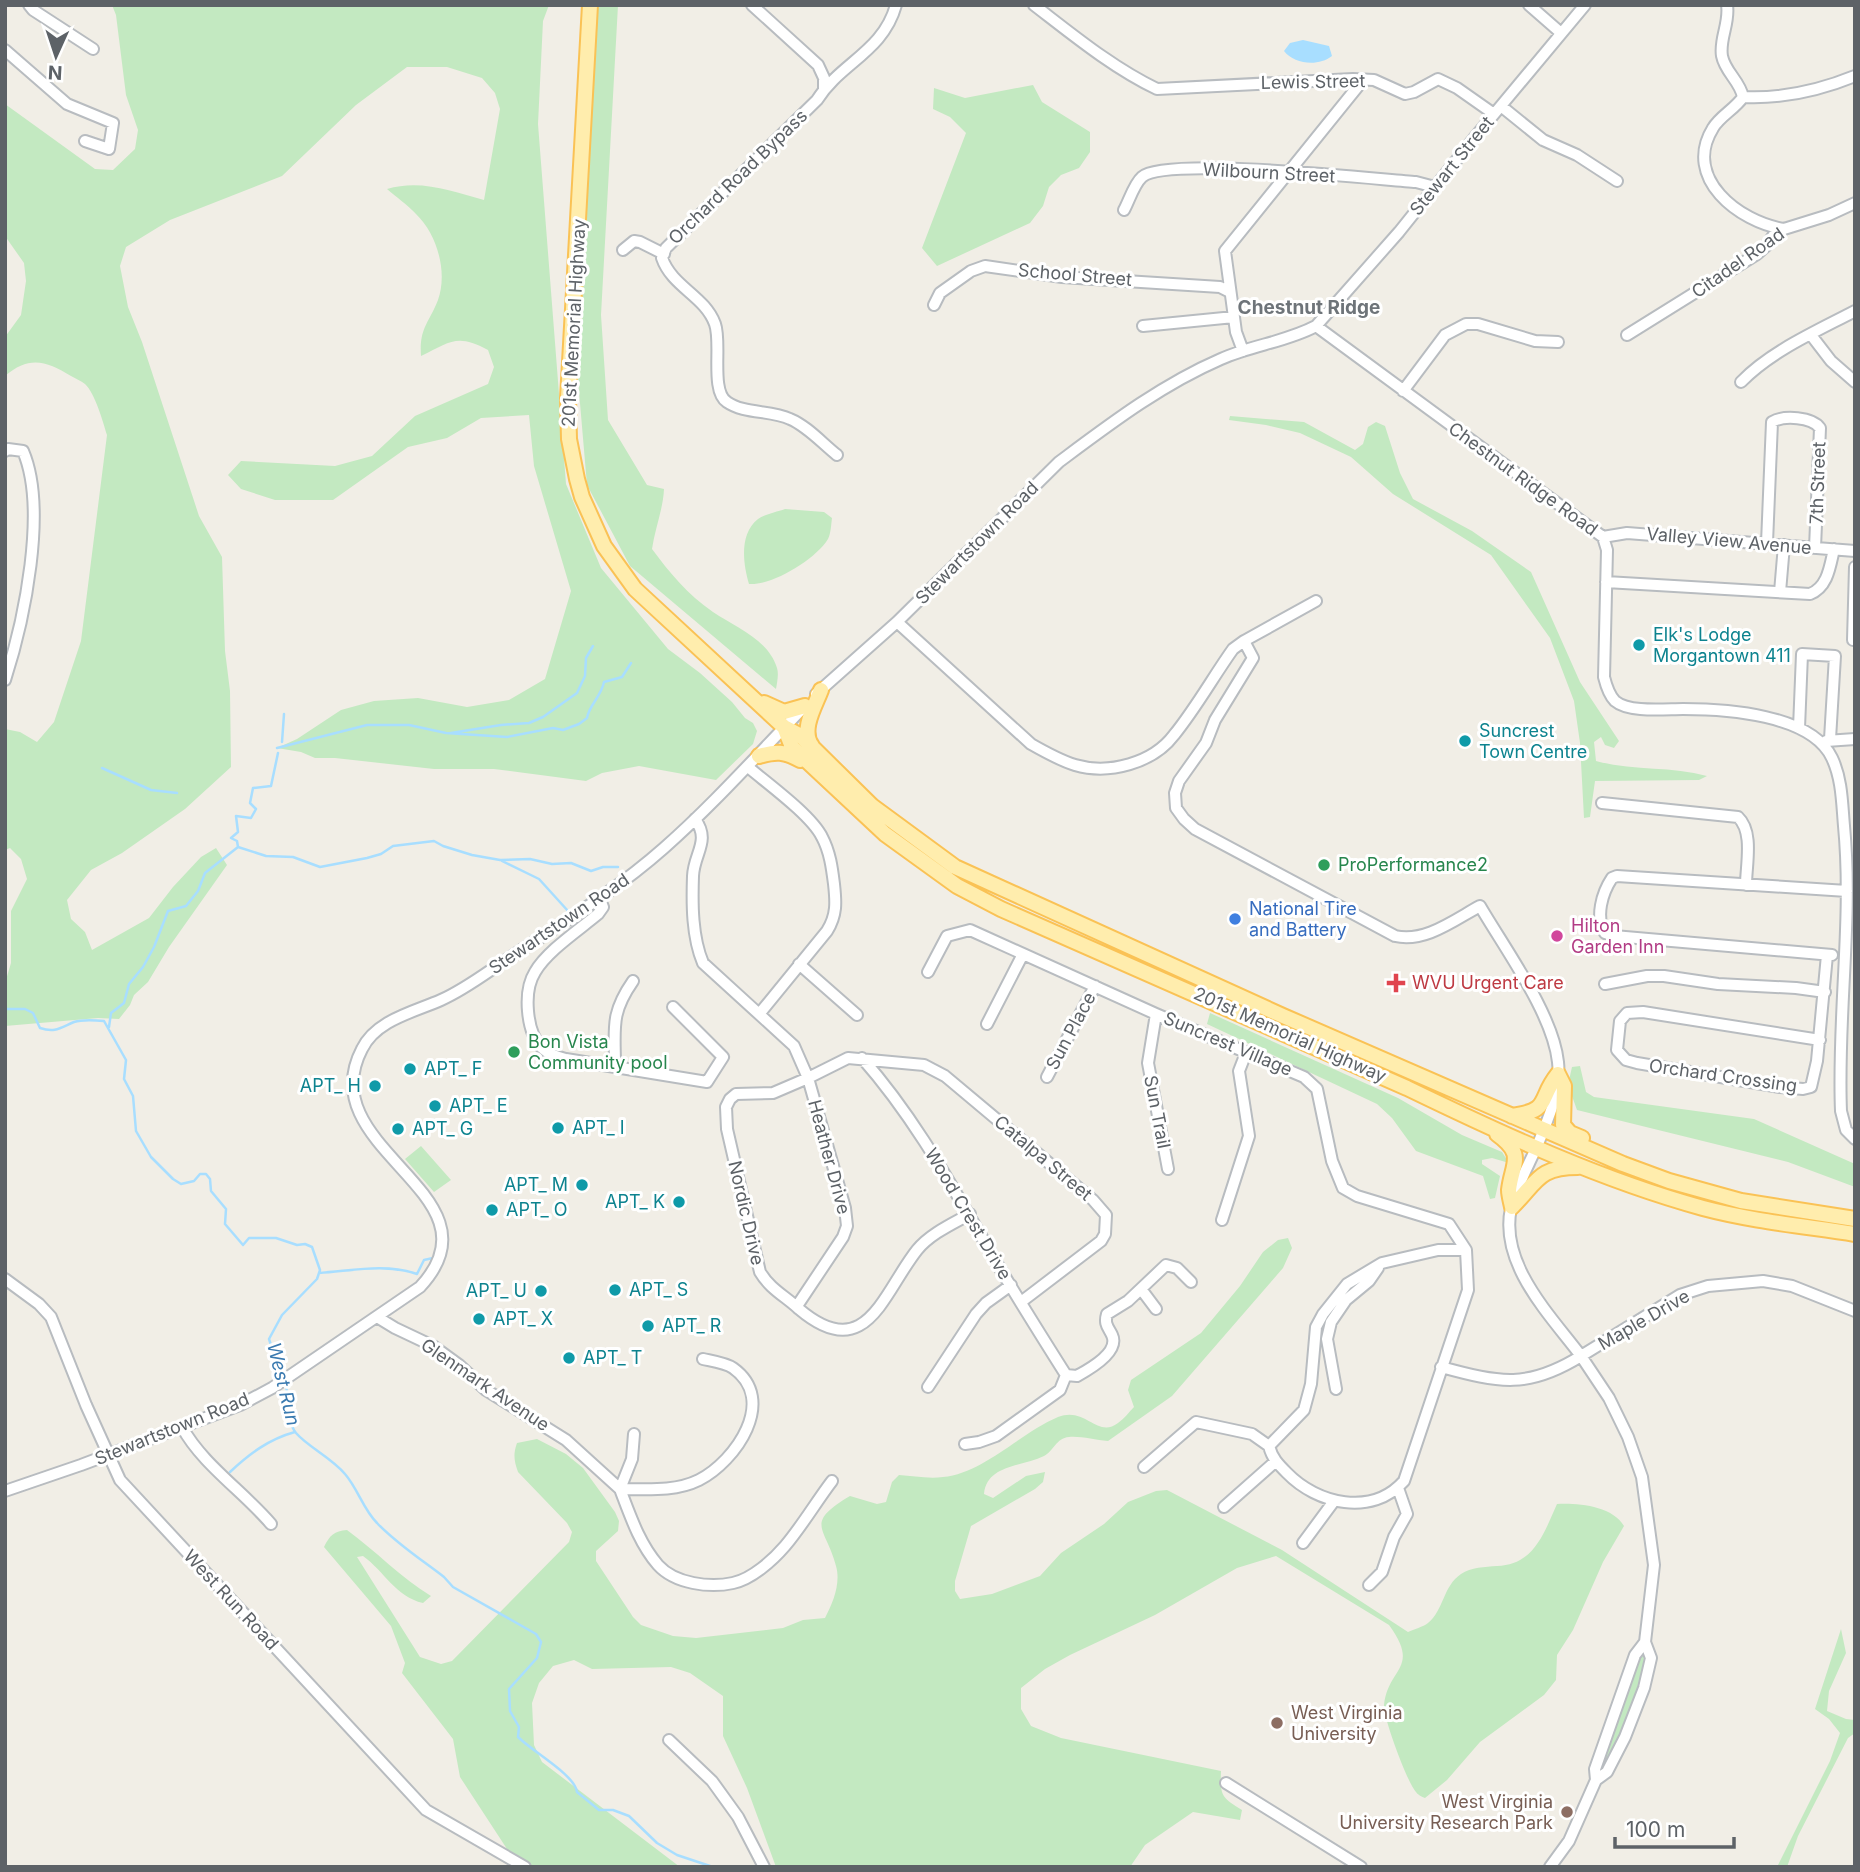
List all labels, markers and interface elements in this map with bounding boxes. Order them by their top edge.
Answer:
north arrow [21,21,91,91]
text: N [47,61,63,84]
street label: Lewis Street [1260,70,1366,93]
street label: Orchard Road Bypass [664,105,811,248]
street label: Stewart Street [1405,112,1498,219]
street label: Wilbourn Street [1202,159,1336,186]
street label: 201st Memorial Highway [558,218,589,428]
street label: Citadel Road [1687,223,1788,302]
street label: School Street [1017,259,1133,290]
district label: Chestnut Ridge [1238,296,1380,319]
street label: Chestnut Ridge Road [1445,418,1602,540]
street label: 7th Street [1806,441,1829,525]
street label: Stewartstown Road [911,477,1042,608]
street label: Valley View Avenue [1646,523,1812,558]
place label: Elk's Lodge Morgantown 411 [1653,624,1791,666]
marker: Elk's Lodge Morgantown 411 [1631,637,1647,653]
place label: Suncrest Town Centre [1479,720,1587,762]
marker: Suncrest Town Centre [1457,733,1473,749]
place label: ProPerformance2 [1338,854,1488,875]
marker: ProPerformance2 [1316,857,1332,873]
street label: Stewartstown Road [485,869,633,978]
place label: National Tire and Battery [1249,898,1357,940]
marker: National Tire and Battery [1227,911,1243,927]
place label: Hilton Garden Inn [1571,915,1664,957]
marker: Hilton Garden Inn [1549,928,1565,944]
place label: WVU Urgent Care [1412,972,1564,993]
marker: WVU Urgent Care [1386,973,1406,993]
street label: 201st Memorial Highway [1191,983,1390,1087]
street label: Sun Place [1041,988,1100,1073]
street label: Suncrest Village [1161,1007,1296,1080]
place label: Bon Vista Community pool [528,1031,668,1073]
marker: Bon Vista Community pool [506,1044,522,1060]
street label: Orchard Crossing [1648,1055,1798,1096]
place label: APT_ F [424,1058,482,1079]
marker: APT_ F [402,1061,418,1077]
street label: Sun Trail [1140,1074,1175,1150]
place label: APT_ H [300,1075,361,1096]
marker: APT_ H [367,1078,383,1094]
place label: APT_ E [449,1095,508,1116]
street label: Heather Drive [804,1097,855,1216]
marker: APT_ E [427,1098,443,1114]
street label: Catalpa Street [990,1111,1096,1205]
place label: APT_ I [572,1117,625,1138]
place label: APT_ G [412,1118,473,1139]
marker: APT_ I [550,1120,566,1136]
marker: APT_ G [390,1121,406,1137]
street label: Wood Crest Drive [921,1144,1016,1283]
street label: Nordic Drive [724,1159,769,1267]
place label: APT_ M [504,1174,568,1195]
marker: APT_ M [574,1177,590,1193]
place label: APT_ K [605,1191,665,1212]
marker: APT_ K [671,1194,687,1210]
place label: APT_ O [506,1199,568,1220]
marker: APT_ O [484,1202,500,1218]
place label: APT_ S [629,1279,688,1300]
place label: APT_ U [466,1280,527,1301]
marker: APT_ S [607,1282,623,1298]
marker: APT_ U [533,1283,549,1299]
street label: Maple Drive [1594,1285,1693,1354]
place label: APT_ X [493,1308,553,1329]
marker: APT_ X [471,1311,487,1327]
place label: APT_ R [662,1315,722,1336]
marker: APT_ R [640,1318,656,1334]
street label: Glenmark Avenue [417,1334,553,1435]
water label: West Run [262,1340,305,1428]
place label: APT_ T [583,1347,642,1368]
marker: APT_ T [561,1350,577,1366]
street label: Stewartstown Road [92,1388,252,1469]
street label: West Run Road [180,1545,283,1654]
place label: West Virginia University [1291,1702,1403,1744]
marker: West Virginia University [1269,1715,1285,1731]
place label: West Virginia University Research Park [1339,1791,1553,1833]
marker: West Virginia University Research Park [1559,1804,1575,1820]
scale bar [1615,1806,1734,1850]
text: 100 m [1626,1817,1685,1842]

